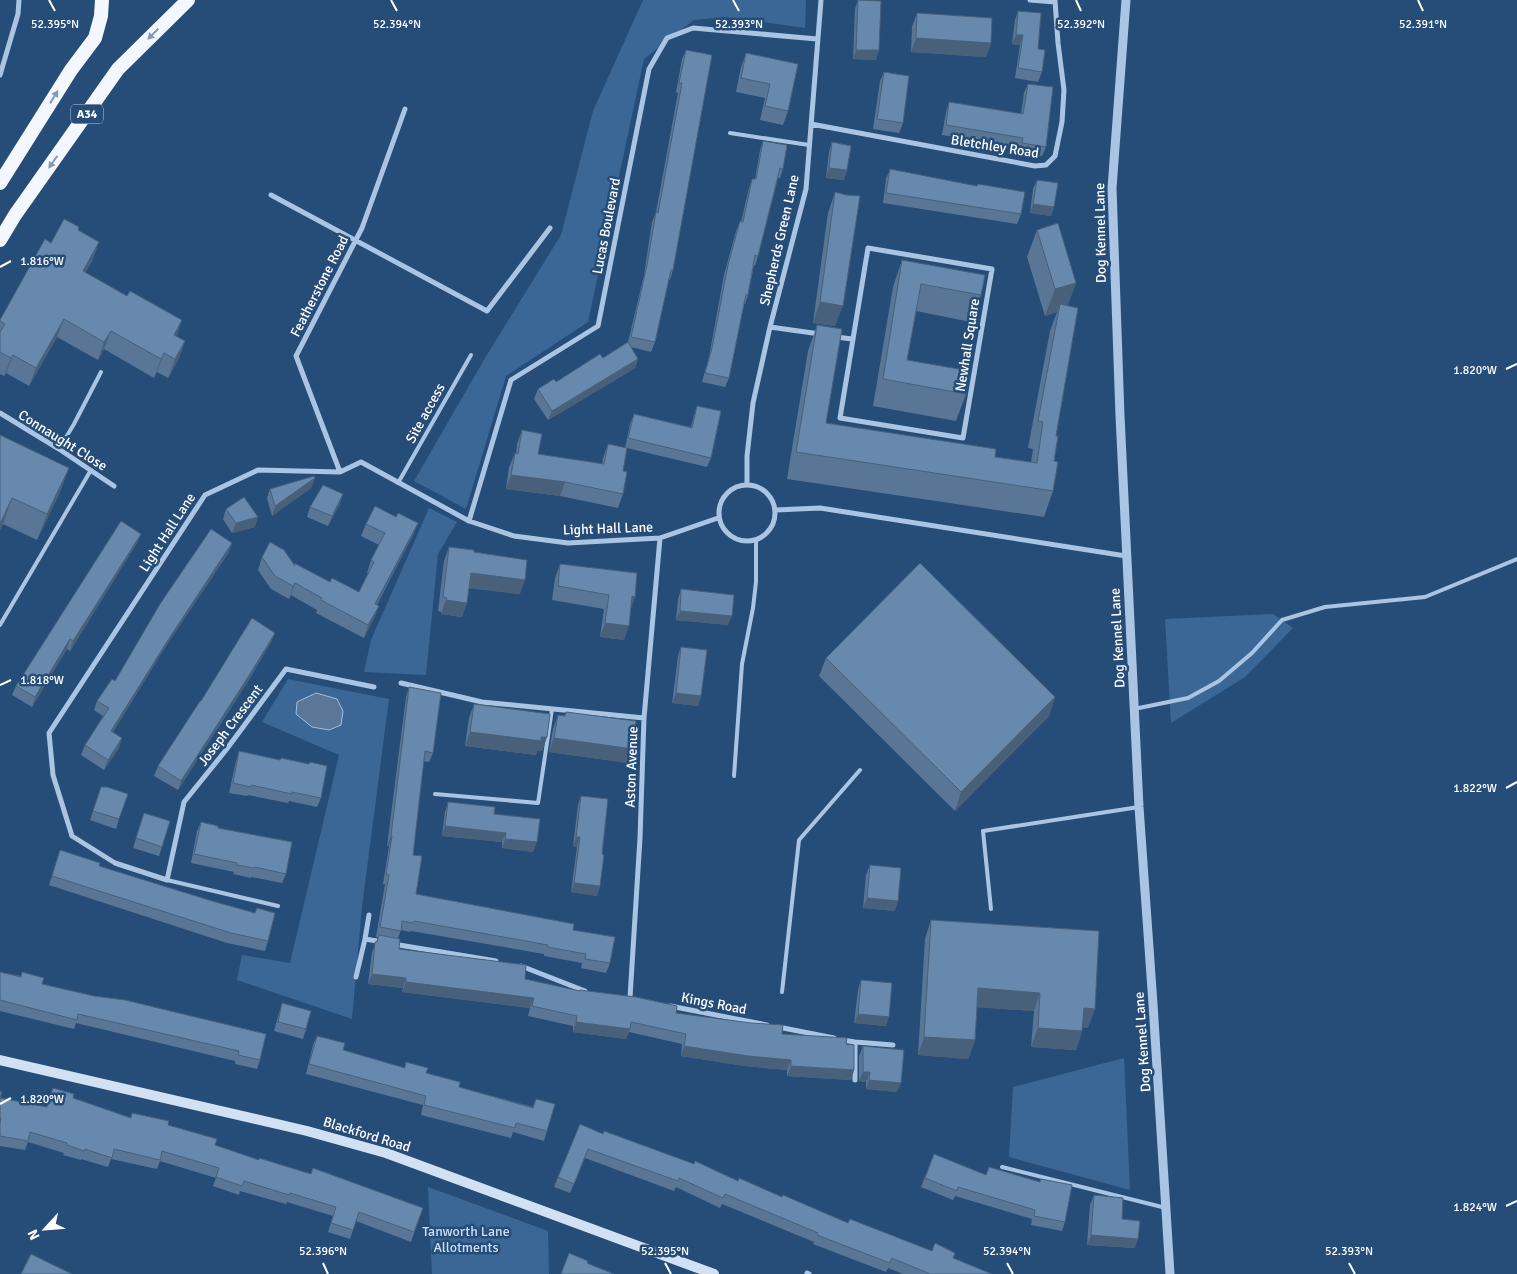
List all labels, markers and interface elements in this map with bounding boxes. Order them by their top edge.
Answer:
text: 52.395°N [31,17,79,32]
text: 52.394°N [373,17,421,32]
text: 52.393°N [715,17,763,32]
text: 52.392°N [1057,17,1105,32]
text: 52.391°N [1399,17,1447,32]
one-way arrow [147,28,159,40]
one-way arrow [49,91,59,104]
road number: A34 [71,105,103,124]
street label: Bletchley Road [950,131,1040,162]
one-way arrow [48,155,58,169]
street label: Shepherds Green Lane [756,173,803,307]
street label: Lucas Boulevard [589,177,624,276]
street label: Dog Kennel Lane [1091,183,1110,283]
street label: Featherstone Road [287,233,352,340]
text: 1.816°W [20,254,64,269]
street label: Newhall Square [952,297,983,393]
text: 1.820°W [1453,363,1497,378]
street label: Site access [402,380,449,446]
street label: Connaught Close [15,406,110,475]
street label: Light Hall Lane [136,490,199,575]
street label: Light Hall Lane [563,518,654,539]
street label: Dog Kennel Lane [1106,587,1129,689]
text: 1.818°W [20,673,64,688]
street label: Joseph Crescent [194,681,267,769]
street label: Aston Avenue [622,726,641,808]
text: 1.822°W [1453,781,1497,796]
street label: Kings Road [680,989,748,1018]
street label: Dog Kennel Lane [1131,991,1154,1093]
text: 1.820°W [20,1092,64,1107]
street label: Blackford Road [321,1113,413,1156]
text: 1.824°W [1453,1200,1497,1215]
north arrow [20,1204,70,1254]
park label: Tanworth Lane Allotments [422,1223,510,1256]
text: N [24,1226,44,1243]
text: 52.396°N [299,1244,347,1259]
text: 52.395°N [641,1244,689,1259]
text: 52.394°N [983,1244,1031,1259]
text: 52.393°N [1325,1244,1373,1259]

